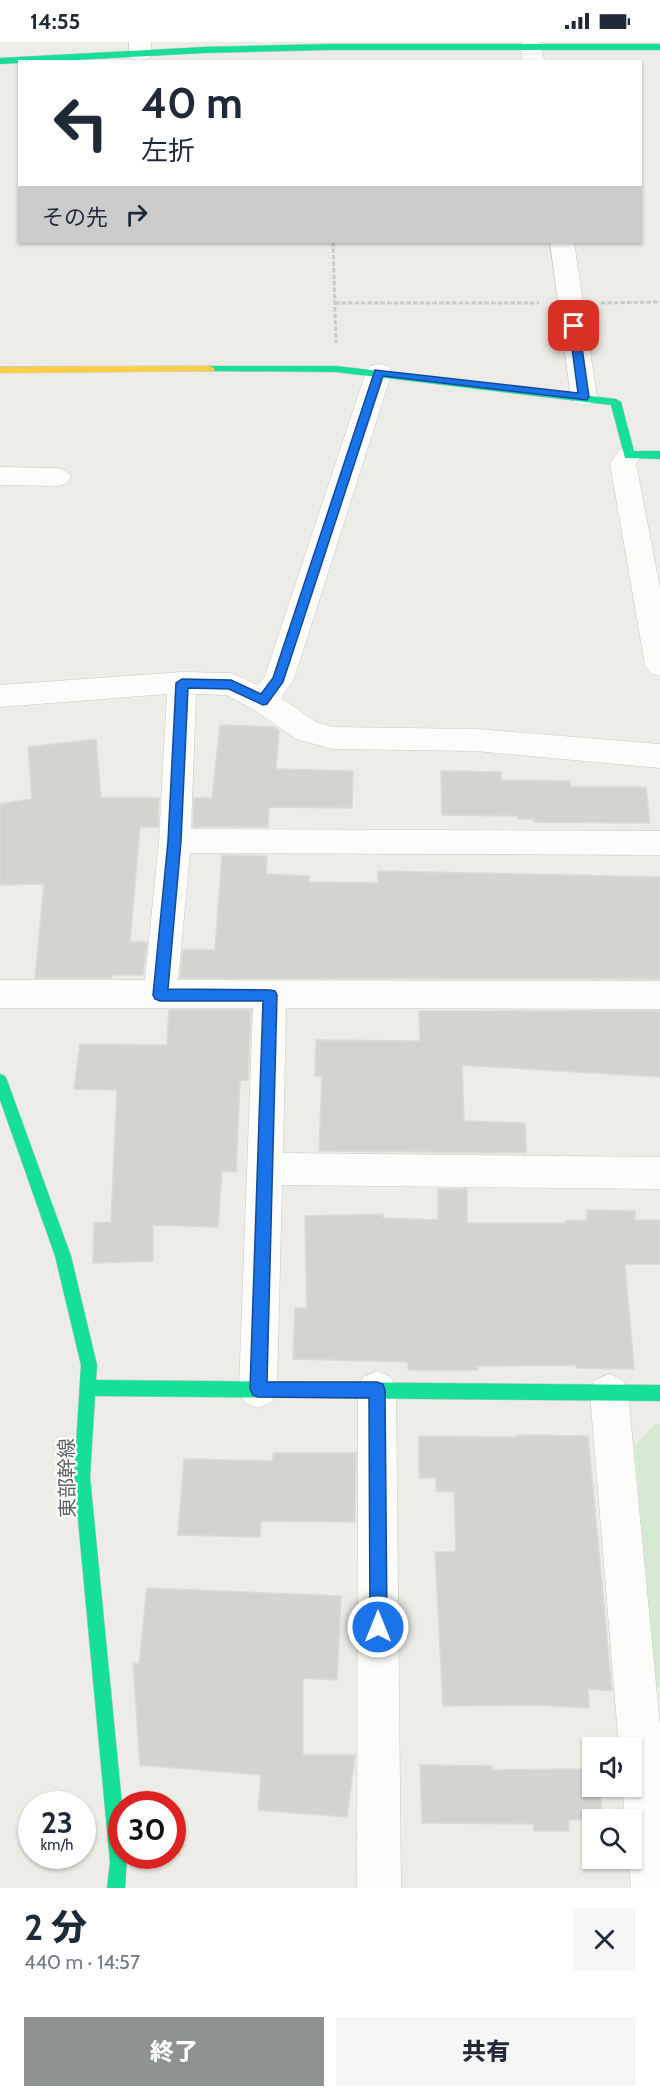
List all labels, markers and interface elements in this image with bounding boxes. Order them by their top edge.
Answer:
text: 14:55 [30,8,80,35]
text: 40 m [141,77,243,129]
icon: left [42,84,120,162]
text: 左折 [141,134,195,167]
icon: right [120,198,153,231]
text: その先 [42,204,108,231]
pin [548,300,599,351]
icon: arrive [557,309,590,342]
street label: 東部幹線 [54,1438,80,1518]
position arrow [346,1595,410,1659]
map controls [582,1737,642,1869]
button: sound [582,1737,642,1797]
speed limit sign: 30 [108,1791,186,1869]
text: 23 [41,1804,73,1841]
button: search [582,1809,642,1869]
text: km/h [41,1836,73,1854]
text: 2 分 [24,1905,87,1949]
button: close [573,1908,636,1971]
text: 440 m · 14:57 [24,1950,140,1974]
button: 終了 [24,2017,324,2086]
button: 共有 [336,2017,636,2086]

